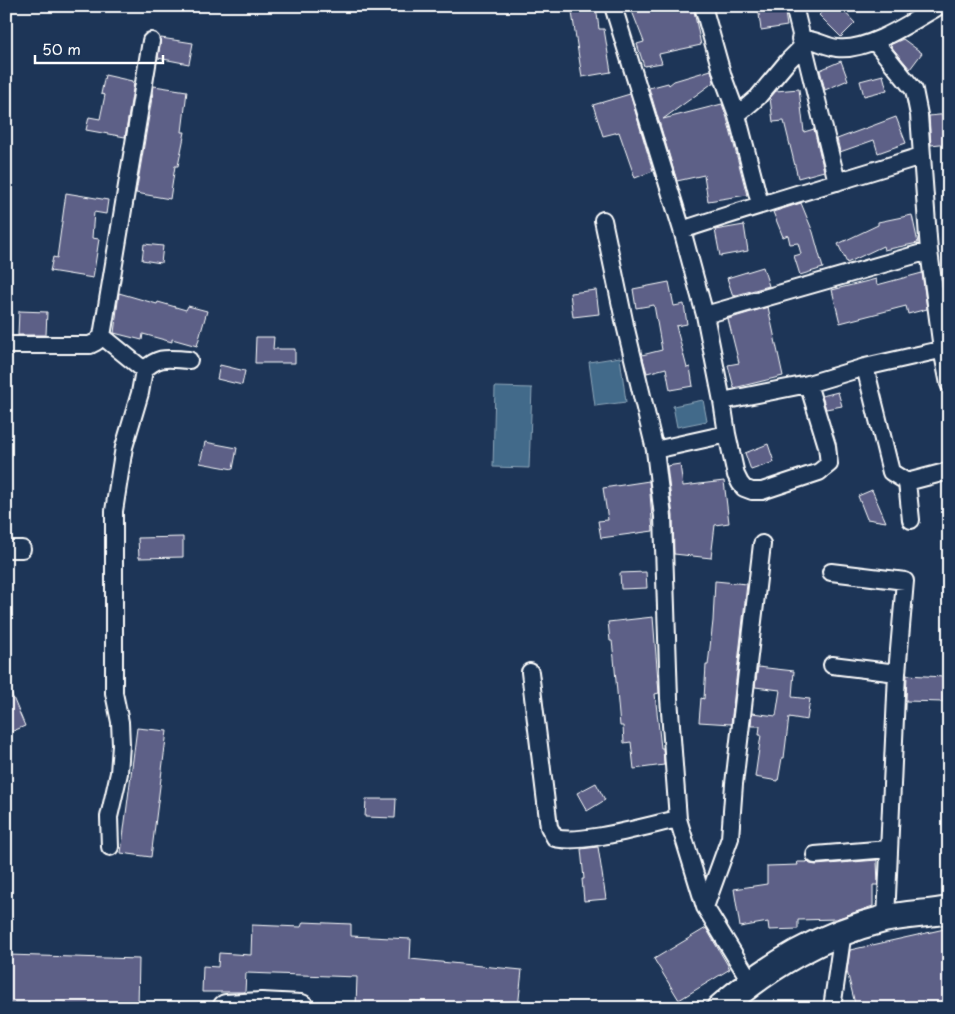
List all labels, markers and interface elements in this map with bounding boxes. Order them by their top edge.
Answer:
scale bar [35,32,162,64]
text: 50 m [42,37,81,60]

